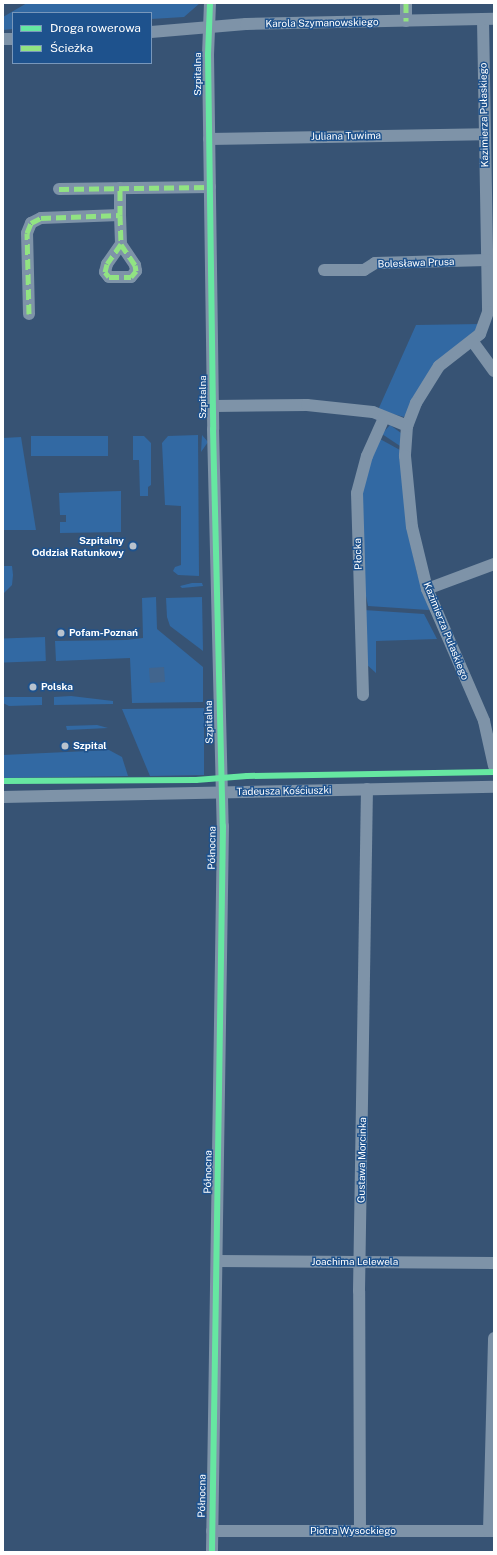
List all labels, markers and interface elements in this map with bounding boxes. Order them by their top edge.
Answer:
legend [12,12,152,64]
street label: Karola Szymanowskiego [265,16,379,30]
text: Droga rowerowa [50,21,141,35]
text: Ścieżka [50,41,93,55]
street label: Szpitalna [192,52,204,96]
street label: Kazimierza Pułaskiego [477,63,491,167]
street label: Juliana Tuwima [311,129,381,143]
street label: Bolesława Prusa [377,256,455,270]
street label: Szpitalna [197,375,209,419]
place label: Szpitalny Oddział Ratunkowy [32,534,124,558]
street label: Płocka [351,538,365,570]
marker: Szpitalny Oddział Ratunkowy [127,540,139,552]
street label: Kazimierza Pułaskiego [421,580,471,682]
place label: Pofam-Poznań [69,627,138,639]
marker: Pofam-Poznań [56,628,66,638]
place label: Polska [41,681,73,693]
marker: Polska [28,682,38,692]
street label: Szpitalna [203,700,215,744]
place label: Szpital [73,740,107,752]
marker: Szpital [60,741,70,751]
street label: Tadeusza Kościuszki [236,784,332,798]
street label: Północna [206,826,218,870]
street label: Gustawa Morcinka [355,1117,369,1203]
street label: Północna [202,1150,214,1194]
street label: Joachima Lelewela [312,1256,398,1268]
street label: Północna [196,1474,208,1518]
street label: Piotra Wysockiego [310,1525,396,1537]

